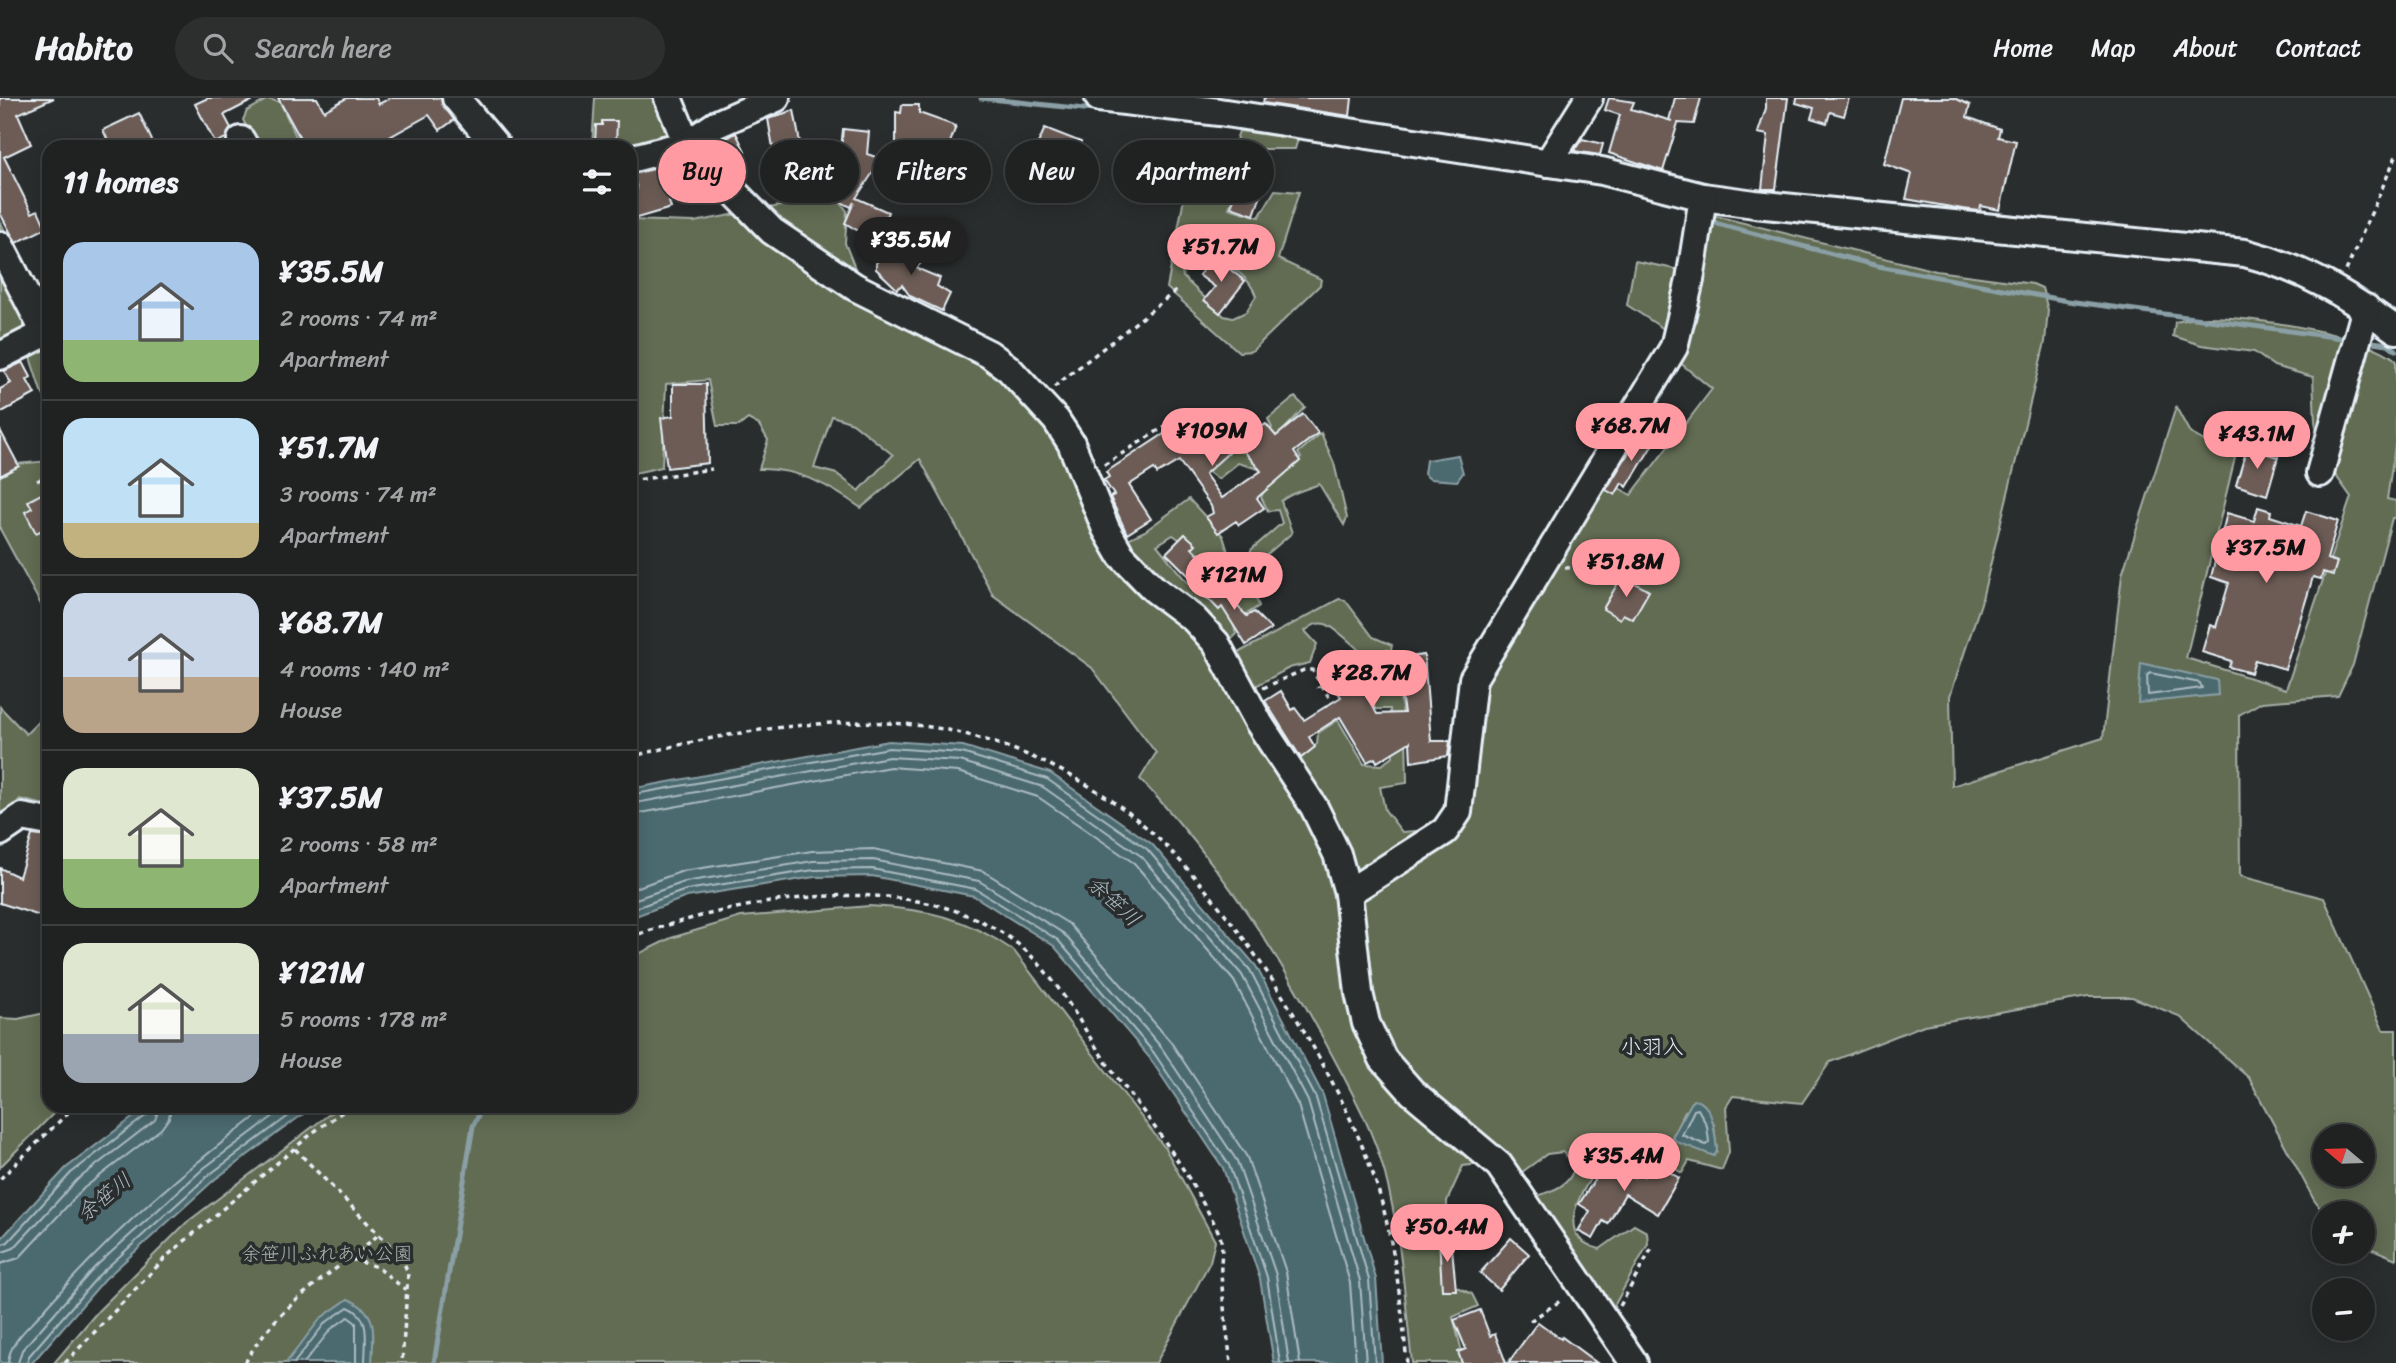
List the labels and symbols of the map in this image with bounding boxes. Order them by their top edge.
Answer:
pin: ¥35.5M [854,218,968,277]
pin: ¥51.7M [1164,225,1278,284]
pin: ¥68.7M [1574,404,1688,463]
pin: ¥109M [1163,408,1261,468]
pin: ¥43.1M [2200,412,2314,471]
pin: ¥37.5M [2209,526,2323,585]
pin: ¥51.8M [1569,540,1683,599]
pin: ¥121M [1185,552,1283,612]
pin: ¥28.7M [1315,650,1429,710]
water label: 余笹川 [1078,866,1150,936]
district label: 小羽入 [1621,1028,1684,1066]
north arrow [2312,1124,2375,1186]
pin: ¥35.4M [1567,1134,1681,1193]
water label: 余笹川 [68,1162,140,1232]
pin: ¥50.4M [1390,1204,1504,1264]
park label: 余笹川ふれあい公園 [241,1237,413,1270]

